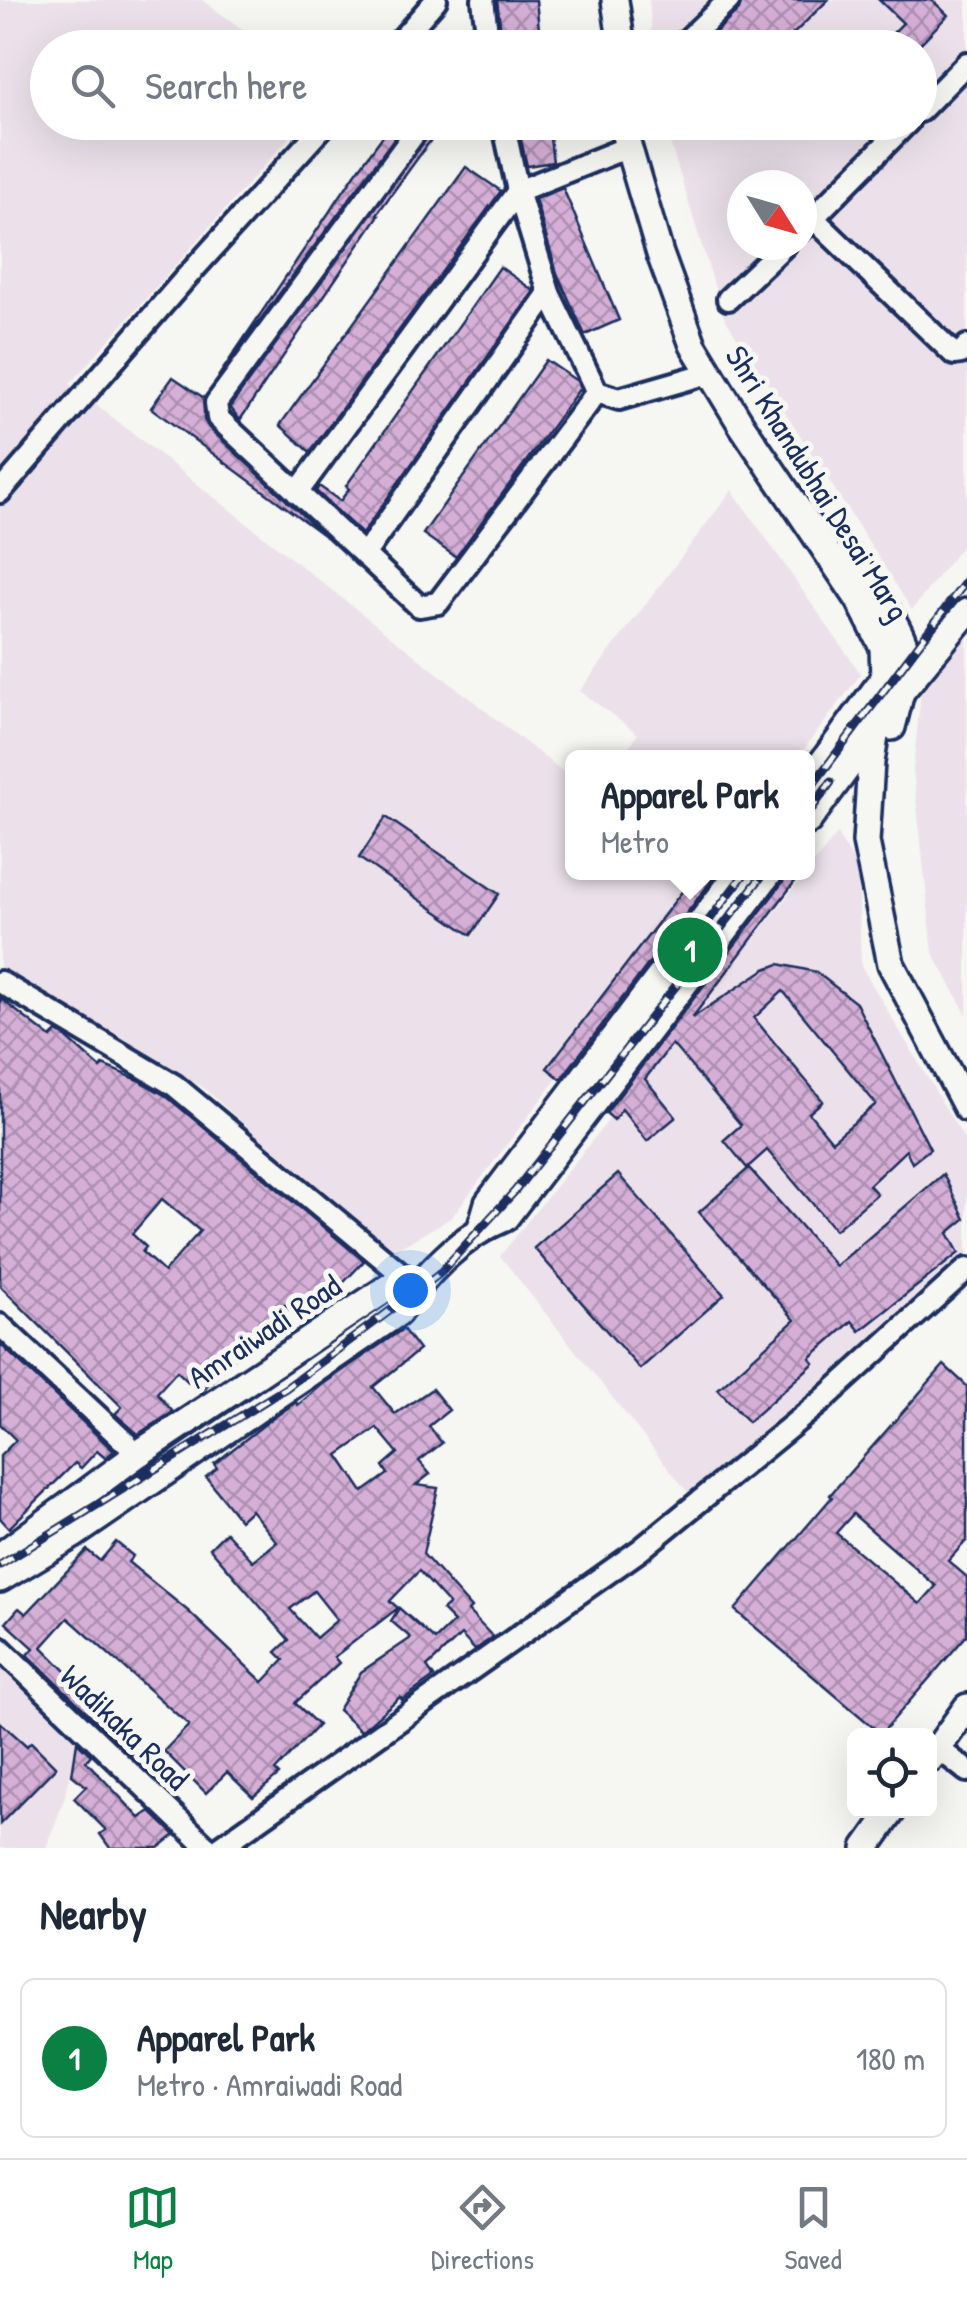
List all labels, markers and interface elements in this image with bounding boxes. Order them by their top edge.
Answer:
search box [30,30,937,140]
icon: search [65,58,120,113]
text: Search here [145,59,307,111]
north arrow [727,170,817,260]
street label: Shri Khandubhai Desai Marg [716,337,920,629]
popup [565,750,815,880]
text: Apparel Park [601,768,779,820]
text: Metro [601,820,669,863]
pin: 1 [658,912,722,988]
street label: Amraiwadi Road [179,1264,349,1398]
your location [385,1265,436,1316]
street label: Wadikaka Road [51,1655,199,1799]
map controls [847,1728,937,1818]
button: locate [847,1728,937,1818]
text: Nearby [40,1885,147,1942]
text: Apparel Park [137,2011,315,2063]
text: 1 [69,2037,80,2080]
text: 180 m [856,2037,925,2080]
text: Metro · Amraiwadi Road [137,2063,402,2106]
tab: Map [125,2180,180,2278]
tab: Directions [431,2180,534,2278]
tab: Saved [785,2180,842,2278]

